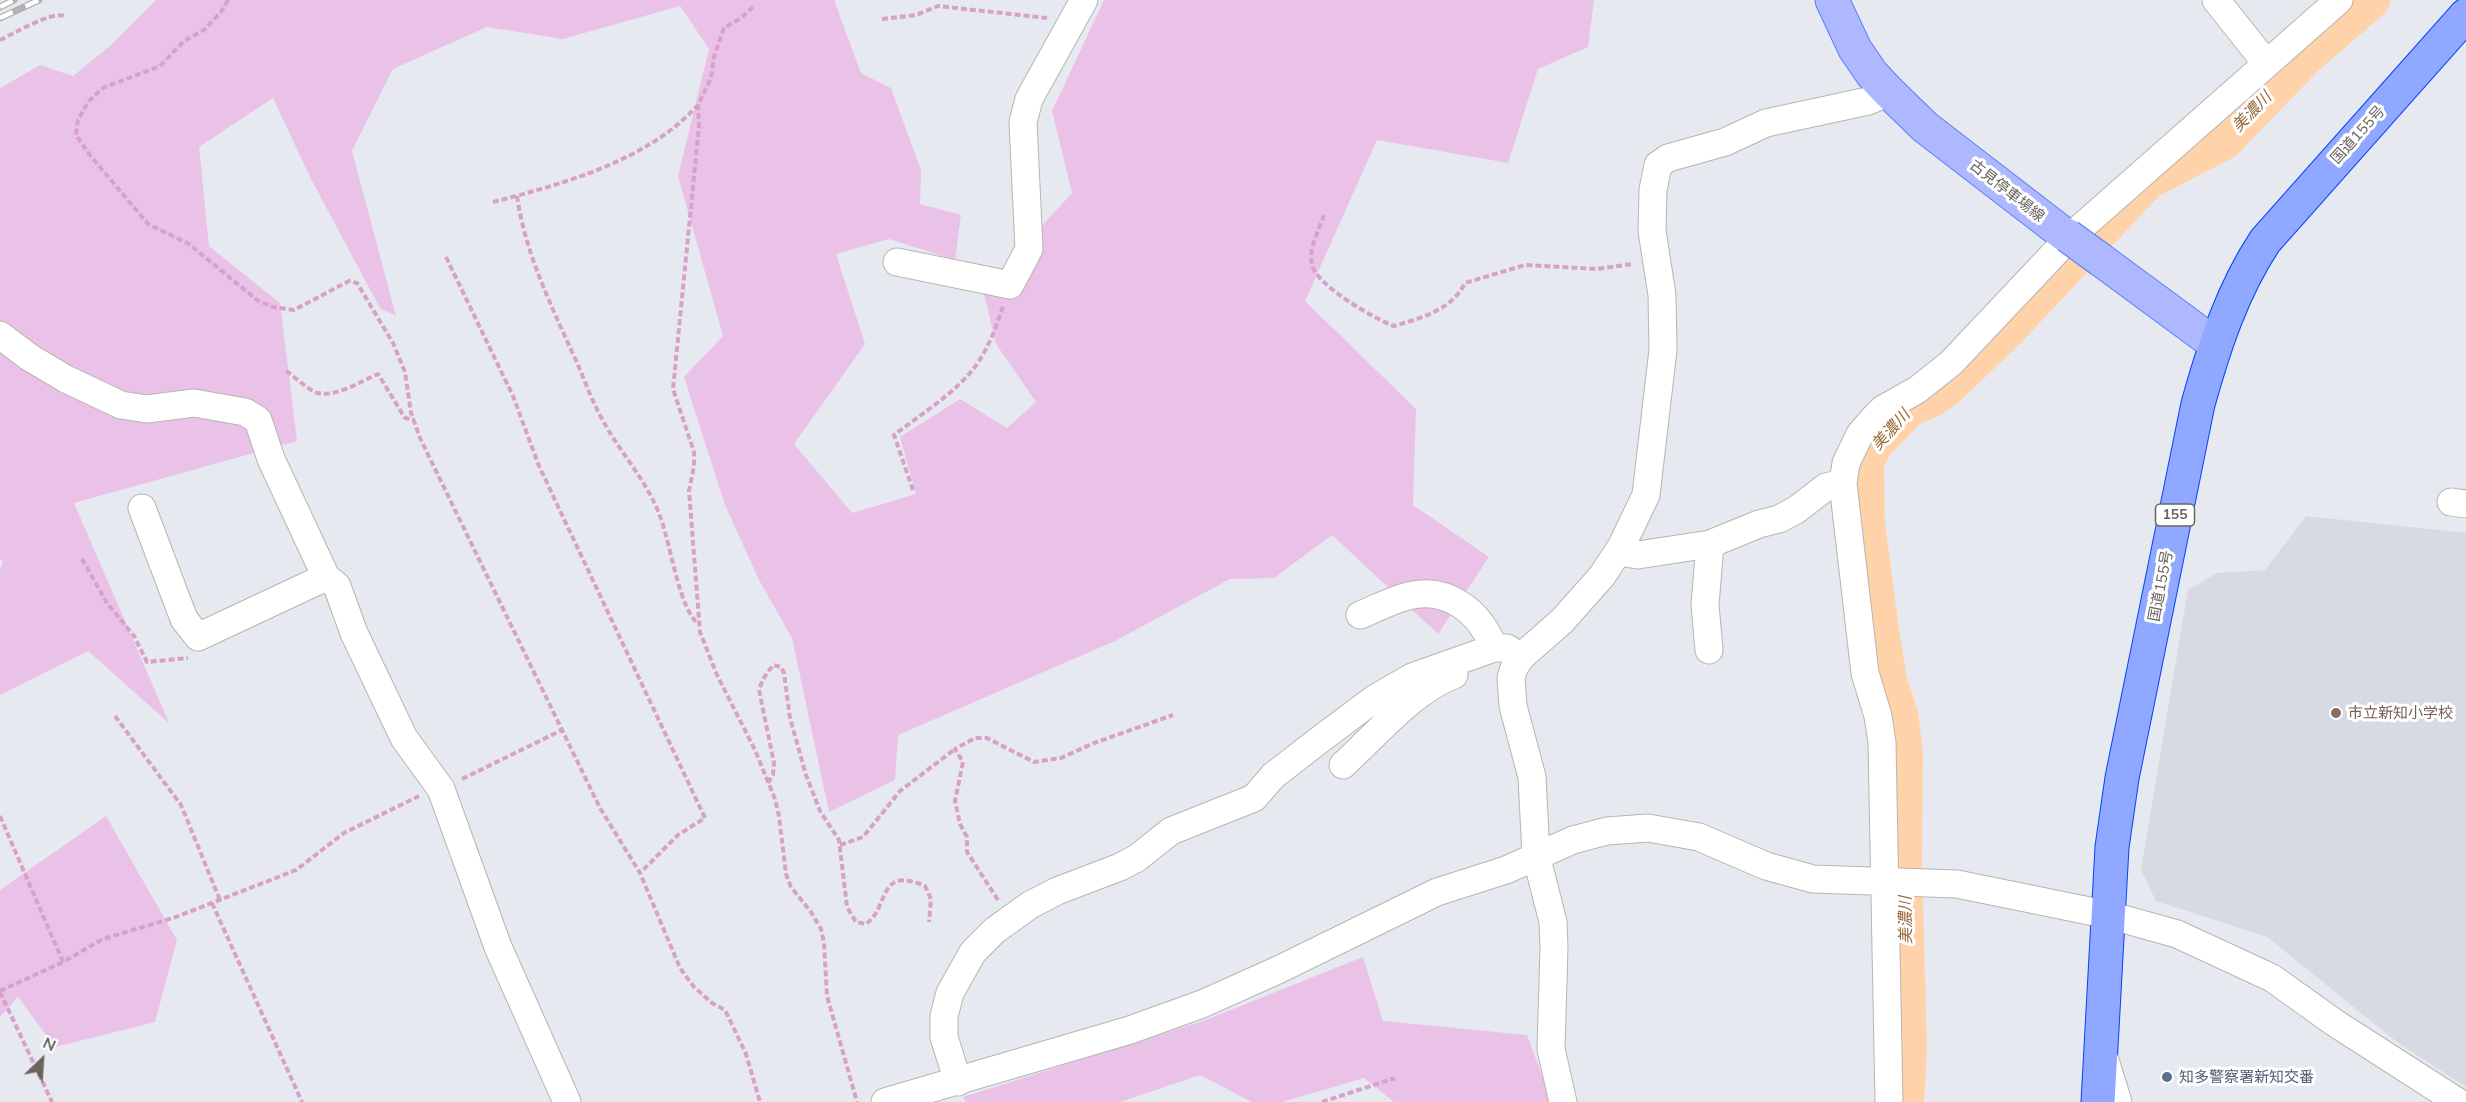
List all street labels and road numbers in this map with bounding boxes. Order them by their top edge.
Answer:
street label: 国道155号 [2327,102,2389,168]
street label: 古見停車場線 [1966,156,2048,226]
road number: 155 [2156,504,2194,526]
street label: 国道155号 [2145,549,2177,623]

